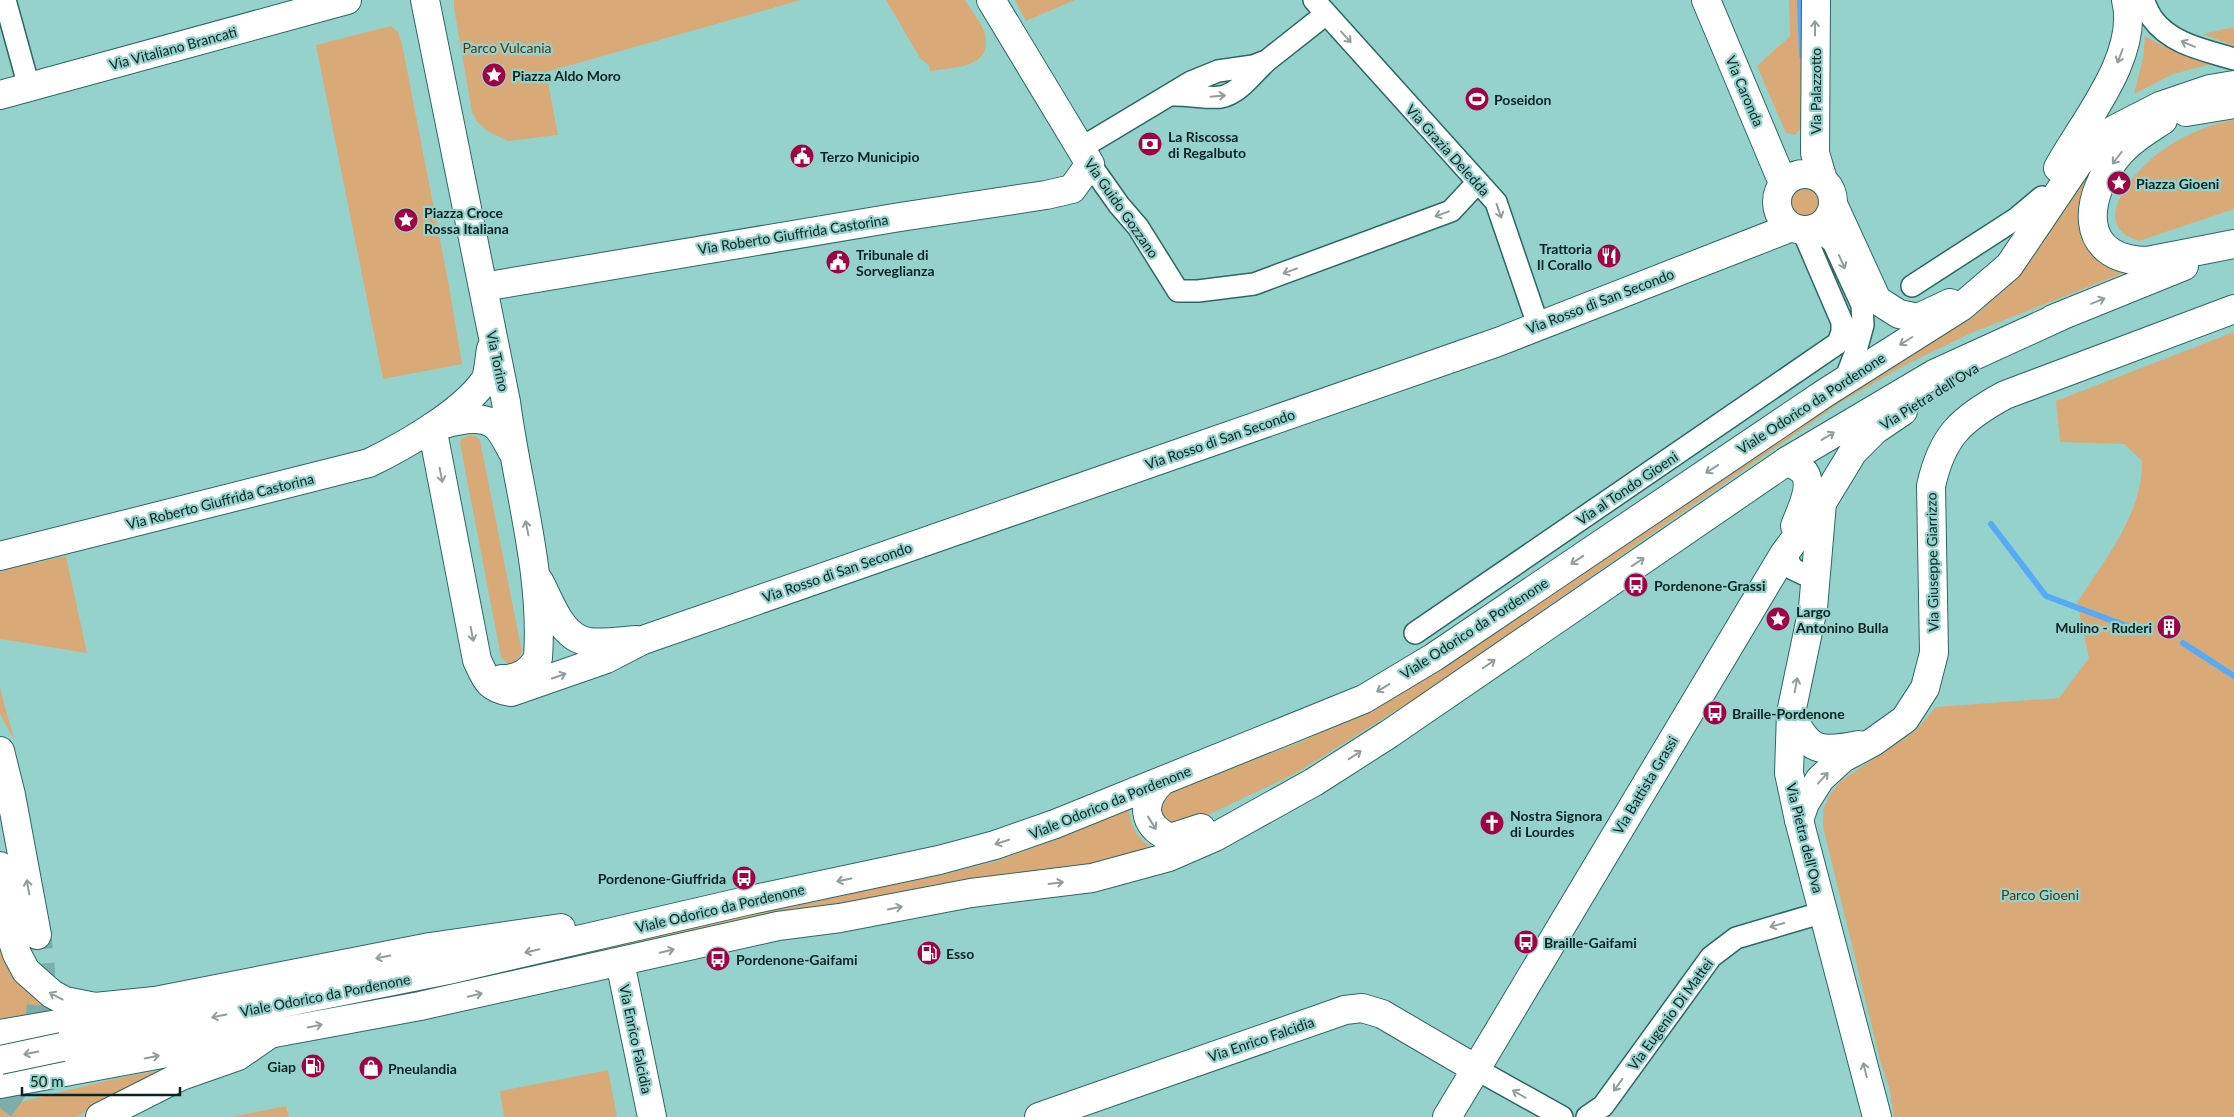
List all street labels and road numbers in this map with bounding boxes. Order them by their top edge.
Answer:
street label: Via Vitaliano Brancati [107,23,239,73]
street label: Via Palazzotto [1807,48,1824,134]
street label: Via Caronda [1723,53,1768,129]
street label: Via Grazia Deledda [1403,101,1493,199]
street label: Via Guido Gozzano [1081,155,1163,261]
street label: Via Roberto Giuffrida Castorina [697,211,889,257]
street label: Via Rosso di San Secondo [1524,265,1676,337]
street label: Via Torino [483,329,513,393]
street label: Viale Odorico da Pordenone [1734,349,1888,457]
street label: Via Pietra dell'Ova [1877,359,1981,433]
street label: Via Rosso di San Secondo [1143,405,1297,473]
street label: Via al Tondo Gioeni [1573,448,1681,528]
street label: Via Roberto Giuffrida Castorina [125,469,315,533]
street label: Via Giuseppe Giarrizzo [1922,492,1942,632]
street label: Via Rosso di San Secondo [760,538,914,606]
street label: Viale Odorico da Pordenone [1397,574,1551,682]
street label: Via Battista Grassi [1609,733,1681,837]
street label: Viale Odorico da Pordenone [1027,762,1193,842]
street label: Via Pietra dell'Ova [1783,781,1827,895]
street label: Viale Odorico da Pordenone [634,880,806,936]
street label: Via Eugenio Di Mattei [1624,955,1716,1073]
street label: Viale Odorico da Pordenone [239,970,411,1020]
street label: Via Enrico Falcidia [616,983,656,1095]
street label: Via Enrico Falcidia [1206,1013,1316,1065]

